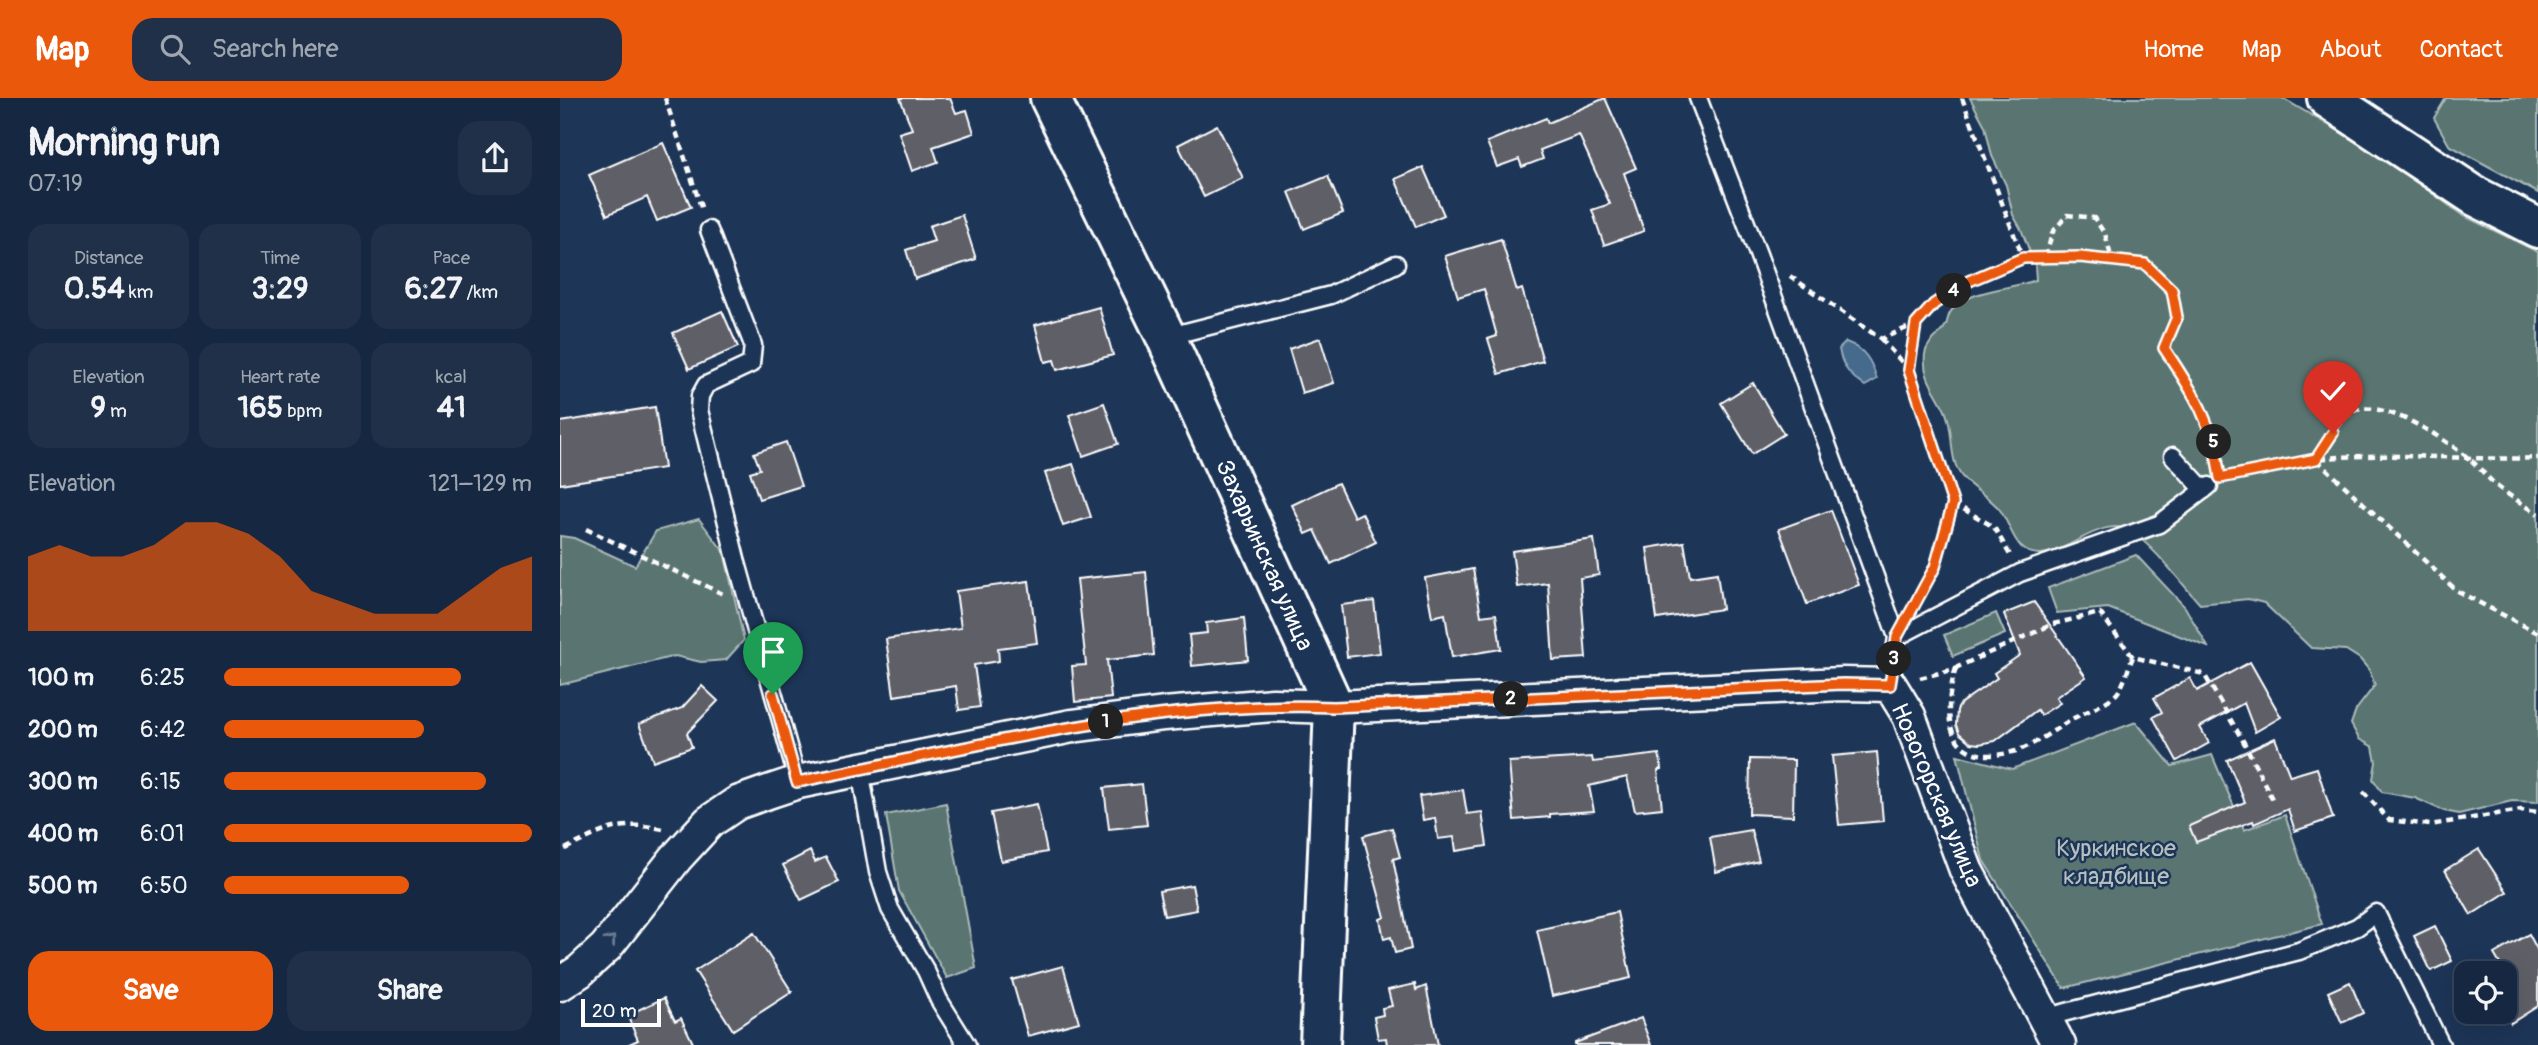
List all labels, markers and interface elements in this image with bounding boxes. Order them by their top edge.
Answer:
search box [132,18,622,81]
text: Map [35,29,90,70]
icon: search [156,30,194,68]
text: Search here [212,33,339,65]
text: Home [2143,35,2204,64]
text: Map [2242,35,2282,64]
text: About [2320,35,2382,64]
text: Contact [2420,35,2503,64]
text: Morning run [28,119,220,167]
button: share [458,121,532,195]
text: 07:19 [28,169,83,198]
text: Distance [74,246,143,270]
text: Time [260,246,300,270]
text: Pace [433,246,470,270]
text: 0.54 [64,270,125,307]
text: 3:29 [252,270,308,307]
text: 6:27 [404,270,463,307]
pin: 4 [1936,274,1972,308]
text: 4 [1948,278,1959,302]
text: km [125,280,153,304]
text: /km [463,280,498,304]
pin [2303,361,2363,433]
text: Elevation [72,365,145,389]
text: Heart rate [240,365,320,389]
text: kcal [436,365,467,389]
icon: check [2314,372,2352,410]
text: 9 [90,389,106,426]
text: 165 [238,389,283,426]
text: 41 [437,389,466,426]
text: m [106,399,127,423]
text: bpm [283,399,322,423]
pin: 5 [2196,424,2232,460]
text: 5 [2208,429,2219,453]
street label: Захарьинская улица [1209,455,1320,655]
text: Elevation [28,469,116,498]
text: 121–129 m [429,469,532,498]
pin [743,622,803,694]
icon: arrive [754,633,792,671]
pin: 3 [1876,642,1912,676]
text: 3 [1888,646,1899,670]
text: 100 m [28,663,94,692]
text: 6:25 [140,663,185,692]
pin: 2 [1494,682,1528,716]
text: 2 [1505,686,1516,710]
street label: Новогорская улица [1885,699,1988,892]
pin: 1 [1088,704,1124,740]
text: 1 [1102,709,1109,733]
text: 200 m [28,715,98,744]
text: 6:42 [140,715,186,744]
text: 300 m [28,767,98,796]
text: 6:15 [140,767,181,796]
text: 400 m [28,819,98,848]
text: 6:01 [140,819,184,848]
park label: Куркинское кладбище [2056,834,2176,891]
text: 500 m [28,871,97,900]
text: 6:50 [140,871,188,900]
one-way arrow [603,935,616,947]
button: Save [28,951,273,1031]
button: Share [287,951,532,1031]
map controls [2454,961,2517,1024]
button: locate [2454,961,2517,1024]
scale bar [581,996,662,1028]
text: 20 m [592,999,637,1023]

